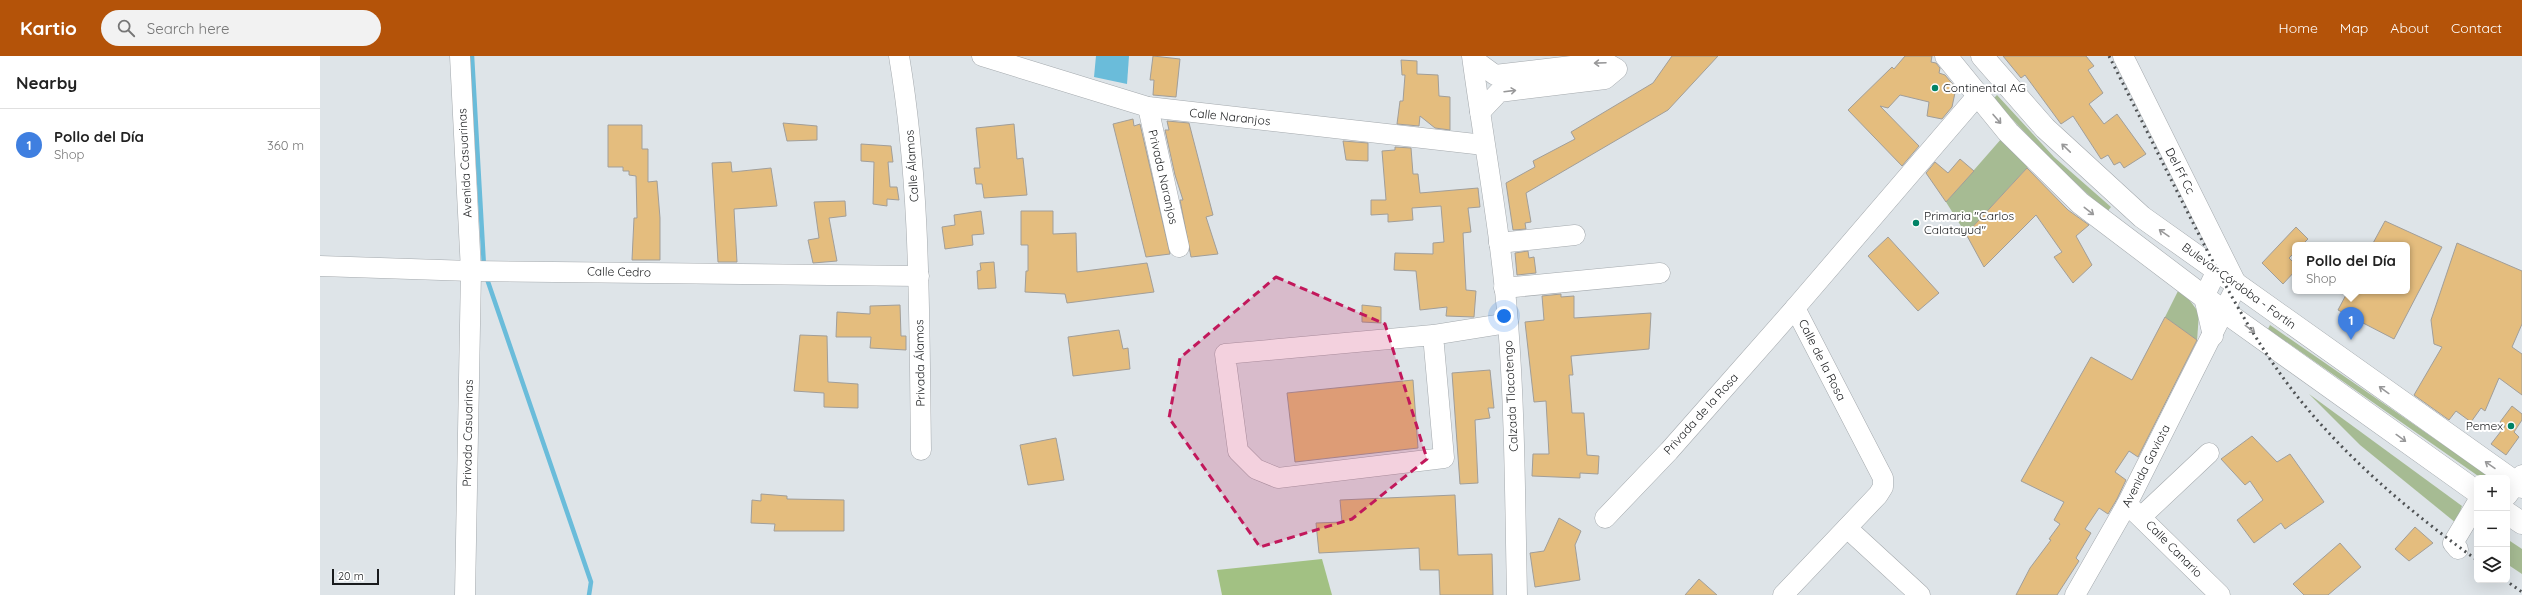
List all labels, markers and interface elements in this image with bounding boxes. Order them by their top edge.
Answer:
search box [101,10,381,46]
text: Kartio [20,16,77,40]
icon: search [115,17,137,39]
text: Search here [147,19,230,38]
text: Home [2279,19,2318,37]
text: Map [2340,19,2368,37]
text: About [2390,19,2429,37]
text: Contact [2451,19,2502,37]
one-way arrow [1594,60,1607,67]
text: Nearby [16,72,77,93]
place label: Continental AG [1943,80,2026,95]
marker: Continental AG [1930,83,1940,93]
one-way arrow [1503,87,1516,95]
street label: Calle Naranjos [1189,105,1272,128]
street label: Avenida Casuarinas [454,108,475,218]
one-way arrow [1992,114,2002,124]
text: Pollo del Día [54,127,144,146]
street label: Privada Naranjos [1145,128,1182,226]
street label: Calle Álamos [901,129,922,203]
text: 1 [26,137,32,153]
text: 360 m [267,137,304,153]
one-way arrow [2061,144,2071,153]
street label: Del Ff Cc [2162,145,2198,196]
text: Shop [54,146,84,162]
one-way arrow [2084,206,2095,215]
place label: Primaria "Carlos Calatayud" [1924,208,2015,237]
marker: Primaria "Carlos Calatayud" [1911,218,1921,228]
one-way arrow [2159,229,2170,237]
street label: Bulevar Córdoba - Fortín [2179,239,2299,332]
popup [2292,242,2410,294]
text: Pollo del Día [2306,251,2396,270]
street label: Calle Cedro [587,263,651,280]
text: Shop [2306,270,2336,286]
your location [1494,306,1514,326]
pin: 1 [2338,307,2364,340]
street label: Calle de la Rosa [1795,317,1849,403]
street label: Privada Álamos [911,319,928,407]
one-way arrow [2244,325,2255,333]
street label: Calzada Tlacotengo [1500,340,1521,452]
street label: Privada de la Rosa [1660,370,1741,458]
street label: Privada Casuarinas [459,379,476,487]
one-way arrow [2378,386,2389,394]
place label: Pemex [2466,418,2503,433]
marker: Pemex [2506,421,2516,431]
street label: Avenida Gaviota [2118,422,2173,510]
one-way arrow [2395,434,2406,442]
one-way arrow [2485,461,2496,469]
map controls [2474,475,2510,583]
button: + [2474,475,2510,511]
button: − [2474,511,2510,547]
street label: Calle Canario [2143,517,2206,580]
button: layers [2474,547,2510,583]
scale bar [332,567,379,586]
text: 20 m [338,569,364,583]

